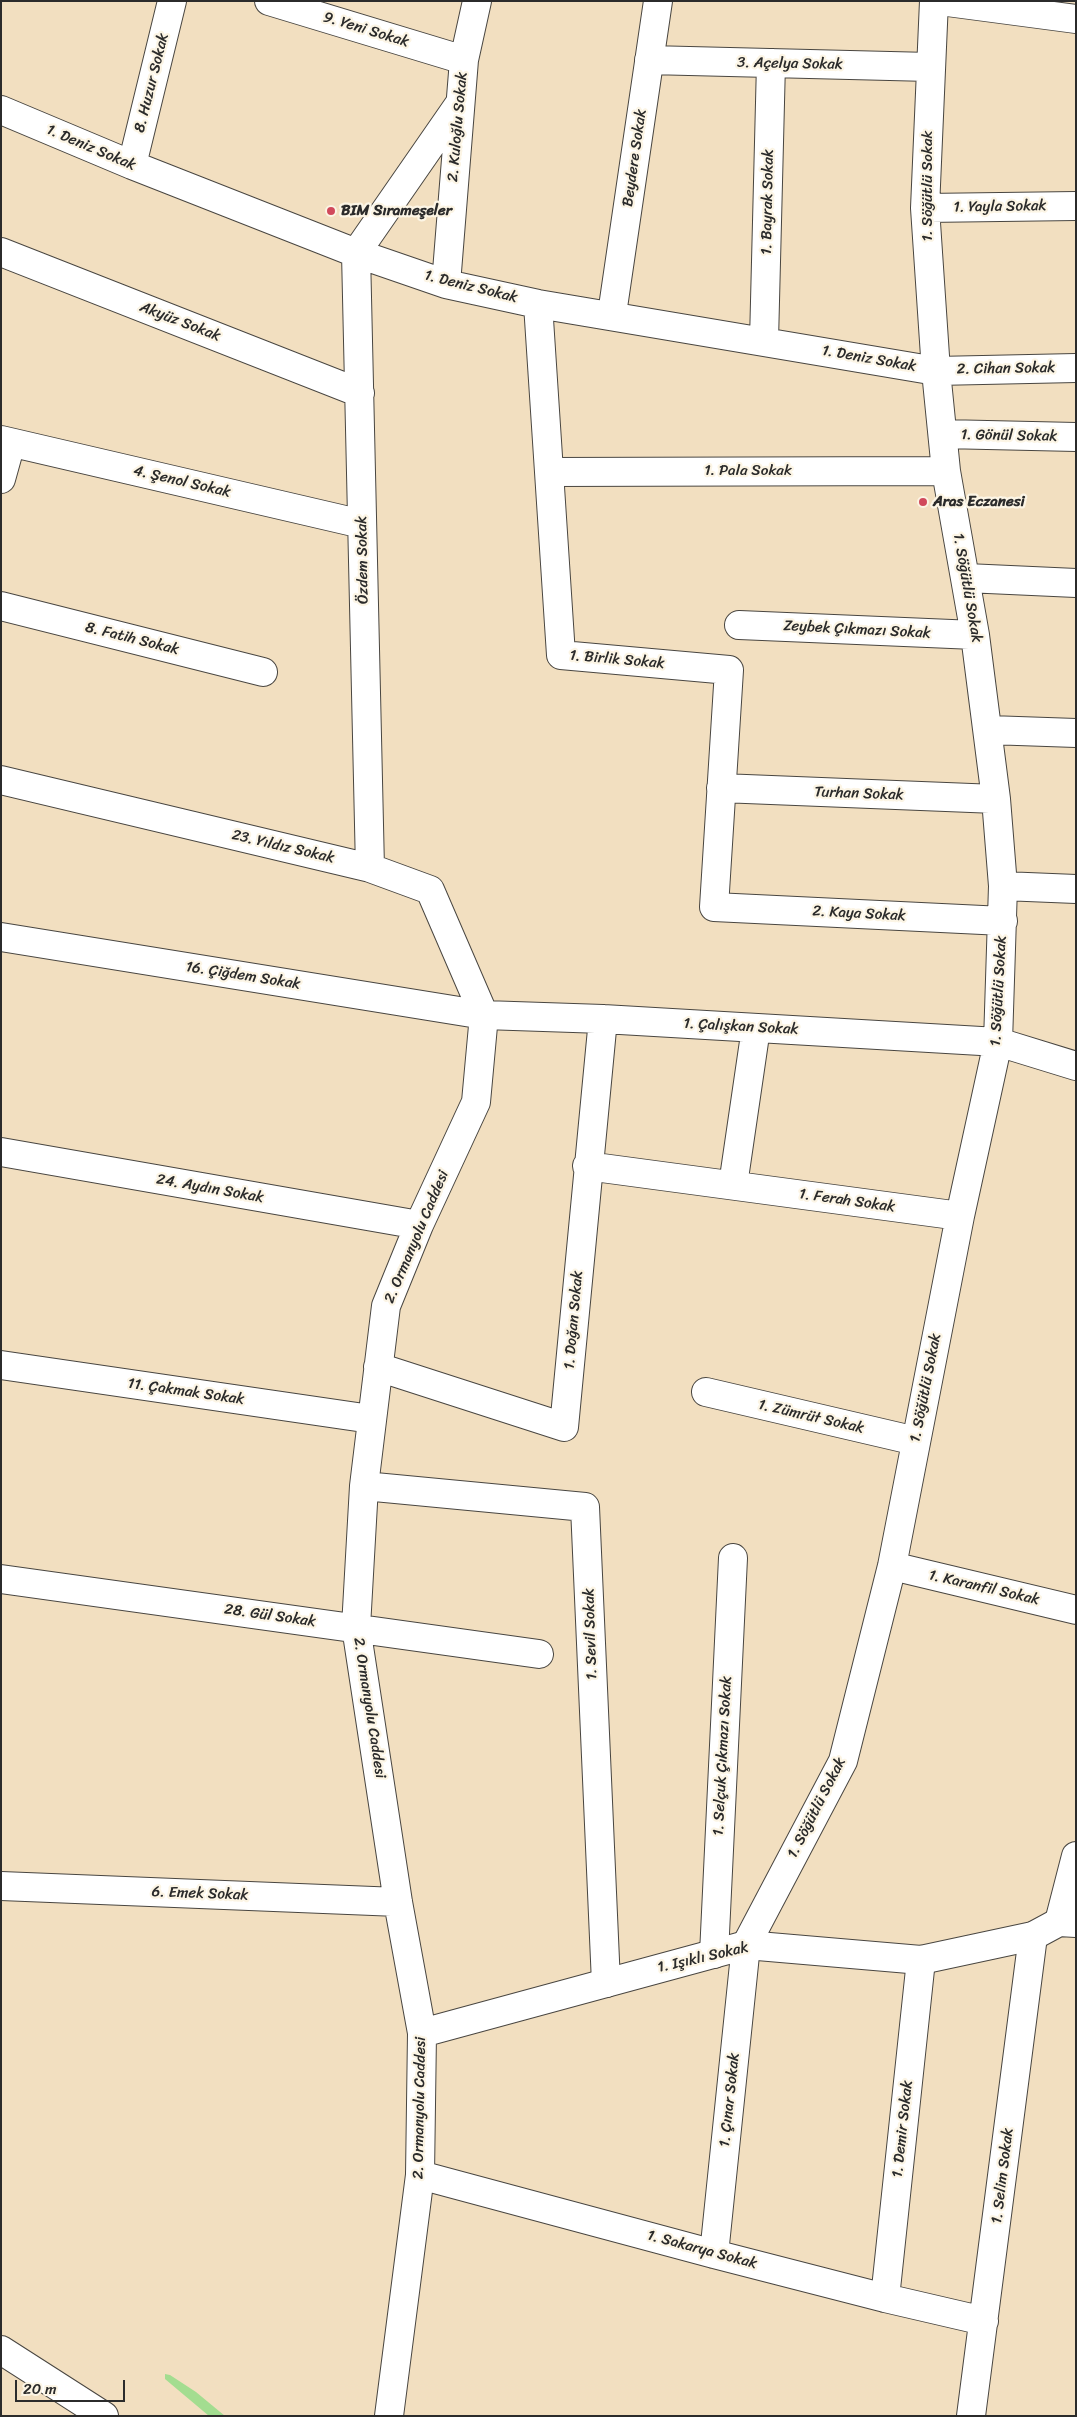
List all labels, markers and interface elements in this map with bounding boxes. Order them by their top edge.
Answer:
street label: 9. Yeni Sokak [321,8,411,52]
street label: 8. Huzur Sokak [131,31,173,135]
street label: 3. Açelya Sokak [737,54,843,74]
street label: 2. Kuloğlu Sokak [444,71,472,183]
street label: Beydere Sokak [619,108,651,208]
street label: 1. Deniz Sokak [44,121,138,175]
street label: 1. Söğütlü Sokak [919,131,937,241]
street label: 1. Bayrak Sokak [758,149,778,255]
street label: 1. Yayla Sokak [953,197,1047,217]
place label: BIM Sırameşeler [341,202,452,220]
marker: BIM Sırameşeler [325,205,337,217]
street label: 1. Deniz Sokak [423,267,519,307]
street label: Akyüz Sokak [137,298,223,346]
street label: 1. Deniz Sokak [821,342,917,376]
street label: 2. Cihan Sokak [957,359,1055,379]
street label: 1. Gönül Sokak [961,426,1057,446]
street label: 4. Şenol Sokak [132,462,232,502]
street label: 1. Pala Sokak [704,462,792,480]
place label: Aras Eczanesi [933,493,1025,511]
marker: Aras Eczanesi [917,496,929,508]
street label: Özdem Sokak [353,516,373,604]
street label: 1. Söğütlü Sokak [949,532,985,644]
street label: Zeybek Çıkmazı Sokak [783,617,931,643]
street label: 8. Fatih Sokak [83,619,181,659]
street label: 1. Birlik Sokak [569,647,665,673]
street label: Turhan Sokak [814,783,904,805]
street label: 23. Yıldız Sokak [230,826,336,868]
street label: 2. Kaya Sokak [812,903,906,925]
street label: 1. Söğütlü Sokak [987,935,1011,1047]
street label: 16. Çiğdem Sokak [184,958,302,994]
street label: 1. Çalışkan Sokak [683,1015,799,1039]
street label: 2. Ormanyolu Caddesi [381,1168,453,1306]
street label: 24. Aydın Sokak [155,1171,265,1207]
street label: 1. Ferah Sokak [798,1185,896,1217]
street label: 1. Doğan Sokak [561,1270,587,1370]
street label: 1. Söğütlü Sokak [907,1332,945,1444]
street label: 11. Çakmak Sokak [127,1375,245,1409]
street label: 1. Zümrüt Sokak [756,1396,866,1438]
street label: 1. Karanfil Sokak [927,1567,1041,1609]
street label: 1. Sevil Sokak [580,1588,602,1680]
street label: 28. Gül Sokak [223,1601,317,1631]
street label: 2. Ormanyolu Caddesi [349,1636,389,1780]
street label: 1. Selçuk Çıkmazı Sokak [710,1676,736,1836]
street label: 1. Söğütlü Sokak [784,1755,850,1861]
street label: 6. Emek Sokak [151,1883,249,1905]
street label: 1. Işıklı Sokak [656,1939,750,1977]
street label: 2. Ormanyolu Caddesi [410,2037,430,2179]
street label: 1. Çınar Sokak [716,2052,744,2148]
street label: 1. Demir Sokak [889,2079,917,2179]
street label: 1. Selim Sokak [988,2127,1018,2225]
street label: 1. Sakarya Sokak [645,2227,759,2273]
scale bar [18,2370,128,2402]
text: 20 m [23,2376,57,2402]

